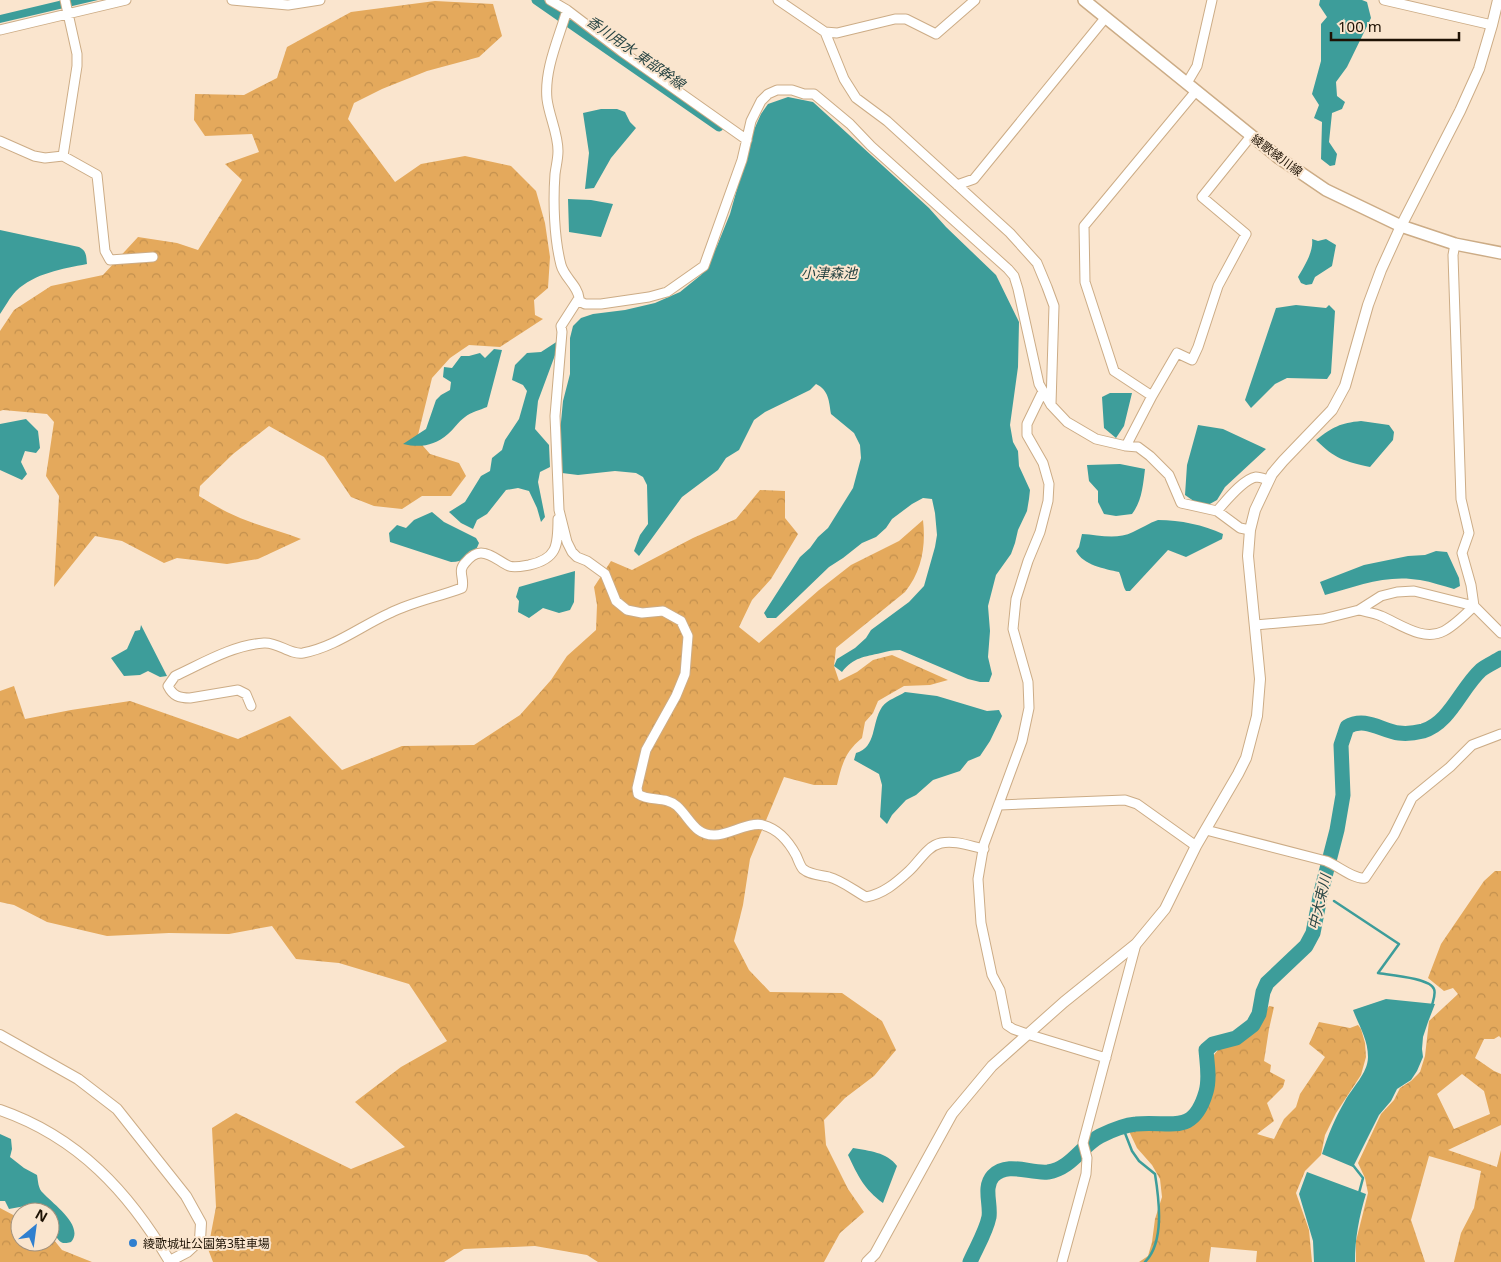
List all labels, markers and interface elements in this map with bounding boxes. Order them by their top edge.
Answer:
scale bar [1331,10,1458,42]
water label: 香川用水 東部幹線 [583,11,690,94]
text: 100 m [1338,16,1382,36]
street label: 綾歌綾川線 [1248,130,1306,180]
water label: 小津森池 [801,263,859,282]
water label: 中大束川 [1303,871,1335,931]
north arrow [10,1202,60,1252]
text: N [32,1204,51,1226]
place label: 綾歌城址公園第3駐車場 [143,1235,270,1252]
marker: 綾歌城址公園第3駐車場 [127,1237,139,1249]

